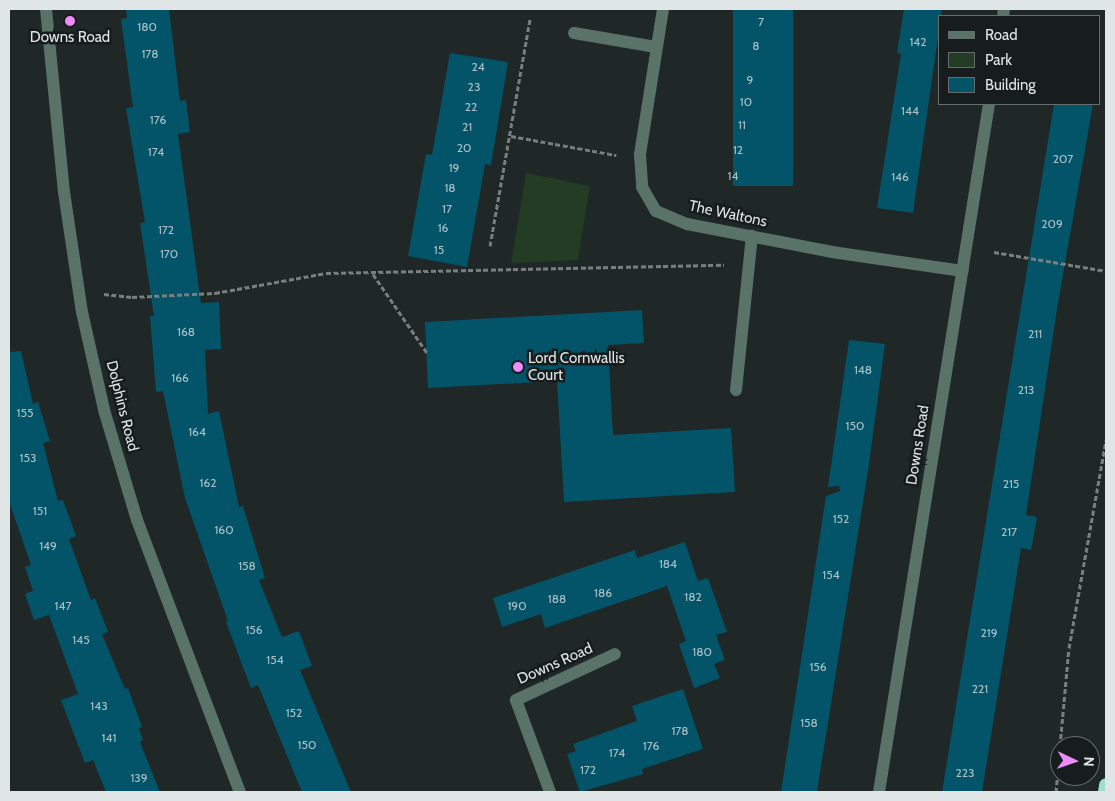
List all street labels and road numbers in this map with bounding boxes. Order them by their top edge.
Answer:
street label: The Waltons [687,197,769,231]
street label: Dolphins Road [102,359,142,453]
street label: Downs Road [903,404,933,486]
street label: Downs Road [515,639,595,689]

